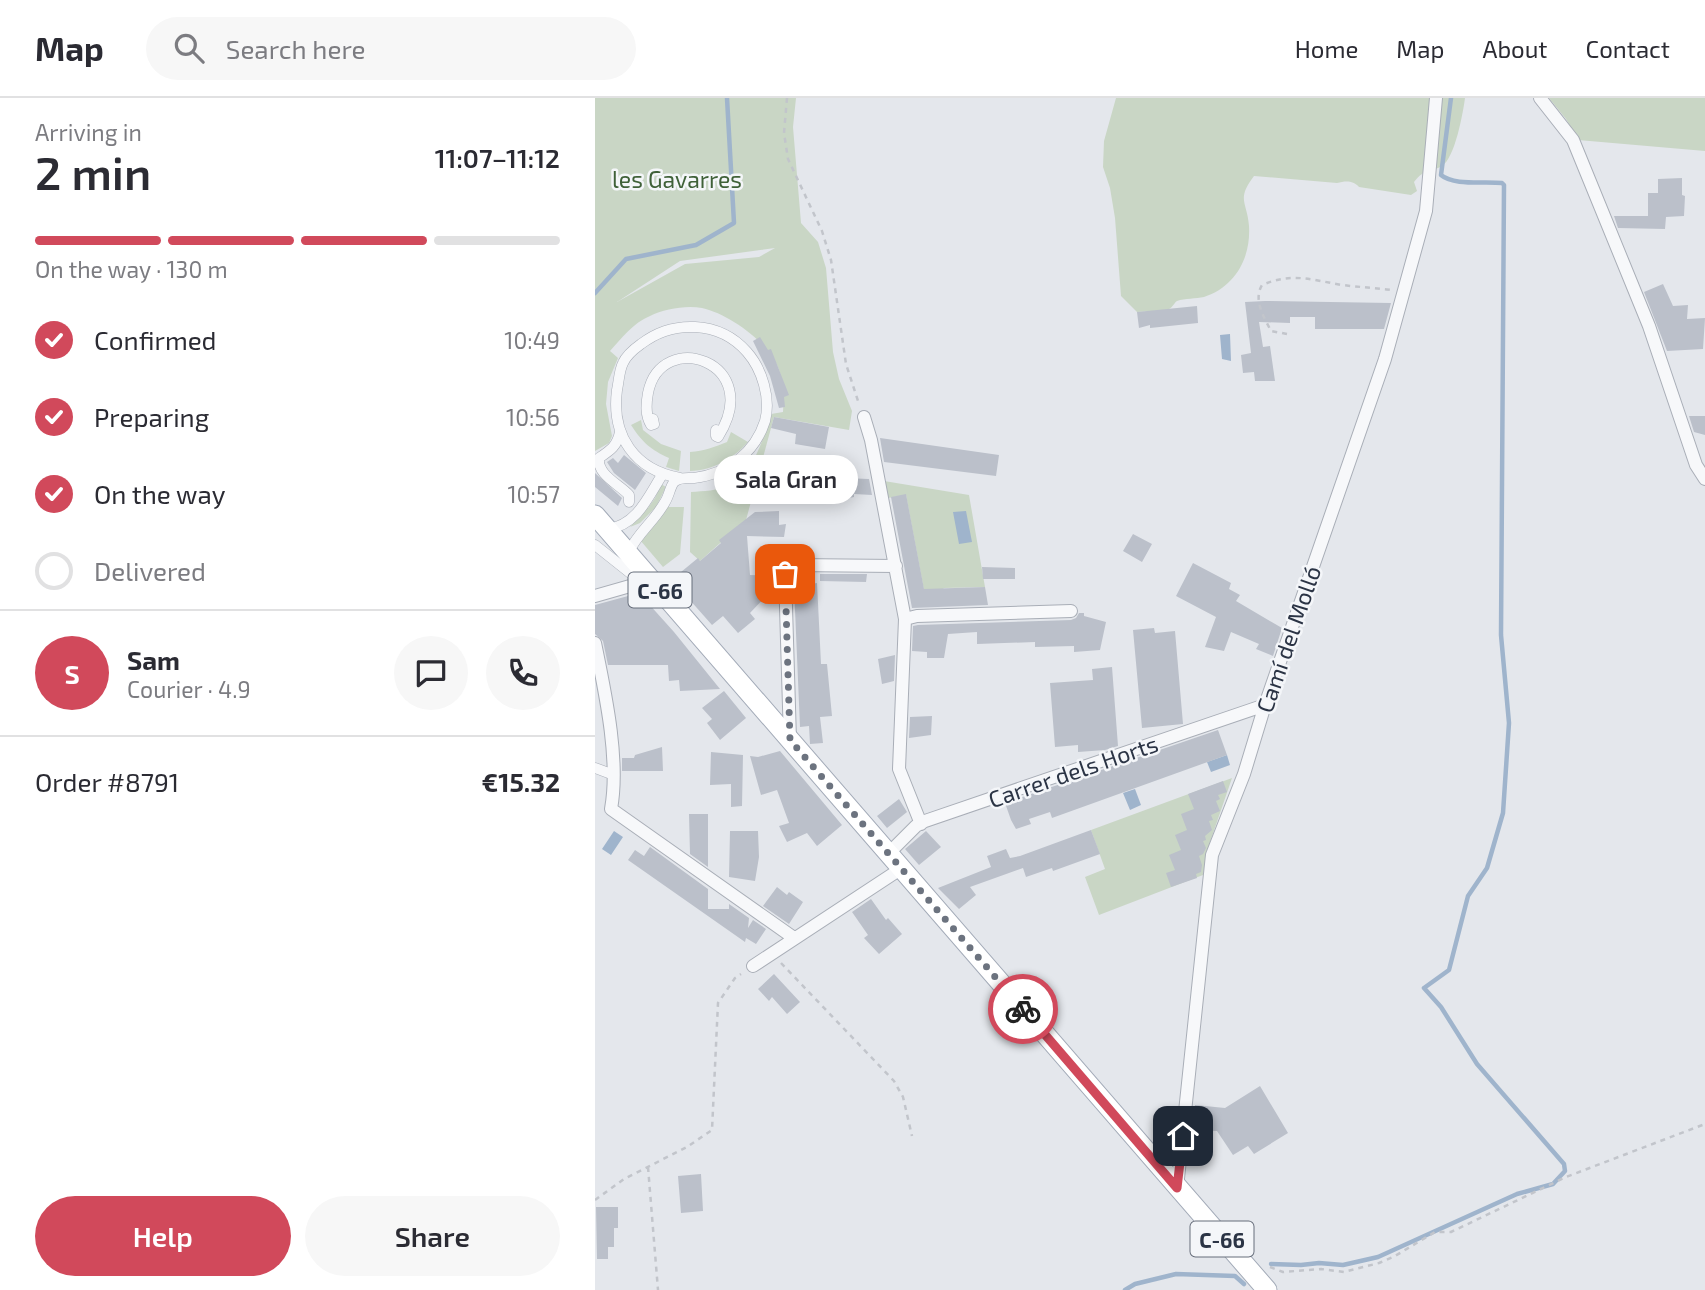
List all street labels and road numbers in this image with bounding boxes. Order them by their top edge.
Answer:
street label: Camí del Molló [1250,562,1326,716]
road number: C-66 [629,573,691,608]
street label: Carrer dels Horts [985,729,1161,813]
road number: C-66 [1191,1222,1253,1256]

